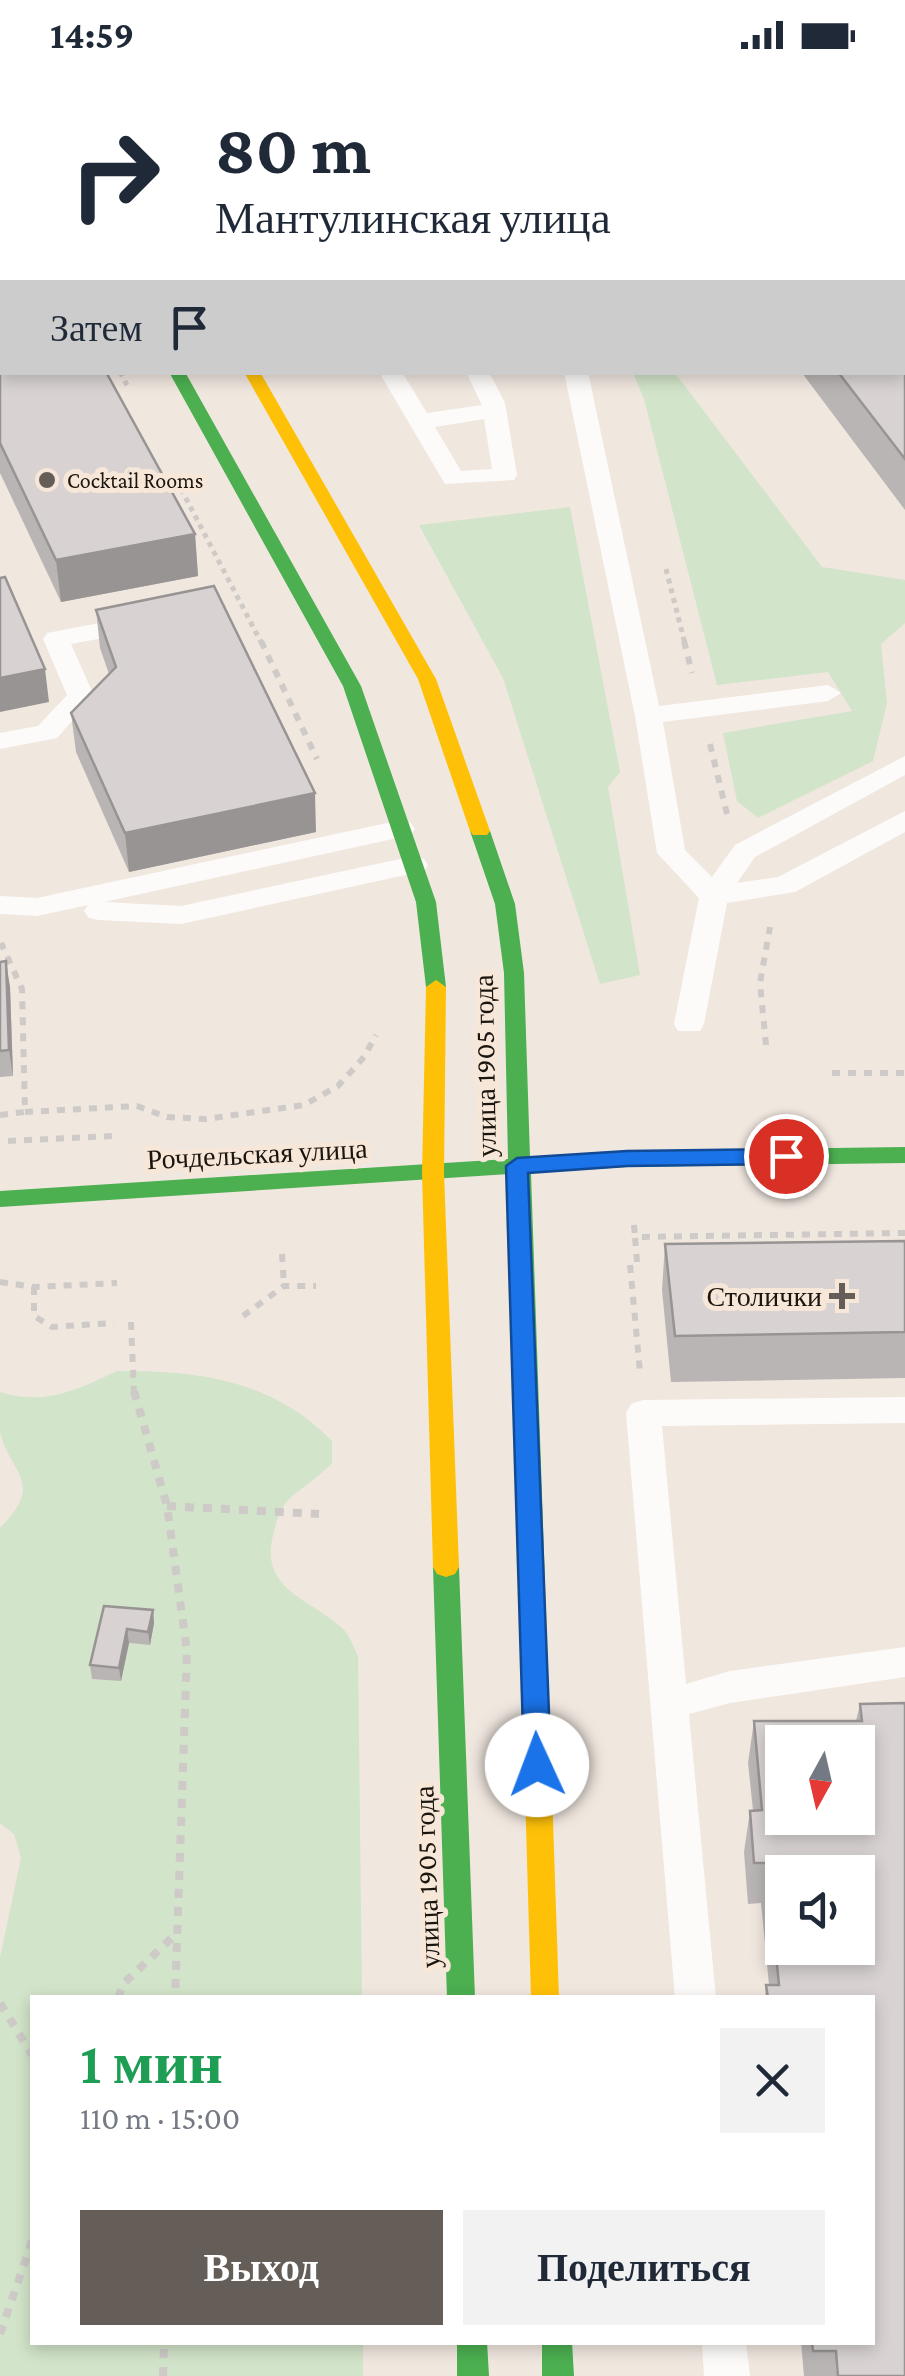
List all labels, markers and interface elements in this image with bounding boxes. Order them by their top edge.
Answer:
text: 14:59 [50,14,134,56]
icon: right [50,110,180,240]
text: 80 m [215,110,371,188]
text: Мантулинская улица [215,193,611,243]
icon: arrive [162,300,217,355]
text: Затем [50,307,142,349]
place label: Cocktail Rooms [67,468,203,493]
marker: Cocktail Rooms [36,469,58,491]
street label: улица 1905 года [468,974,502,1158]
pin [744,1114,829,1199]
icon: arrive [759,1129,814,1184]
street label: Рочдельская улица [146,1133,369,1175]
place label: Столички [707,1281,822,1312]
marker: Столички [831,1285,853,1307]
position arrow [485,1713,589,1817]
north arrow [765,1725,875,1835]
map controls [765,1725,875,1965]
street label: улица 1905 года [408,1785,446,1969]
button: sound [765,1855,875,1965]
button: close [720,2028,825,2133]
text: 1 мин [80,2029,223,2096]
text: 110 m · 15:00 [80,2100,240,2136]
button: Выход [80,2210,443,2325]
button: Поделиться [463,2210,825,2325]

